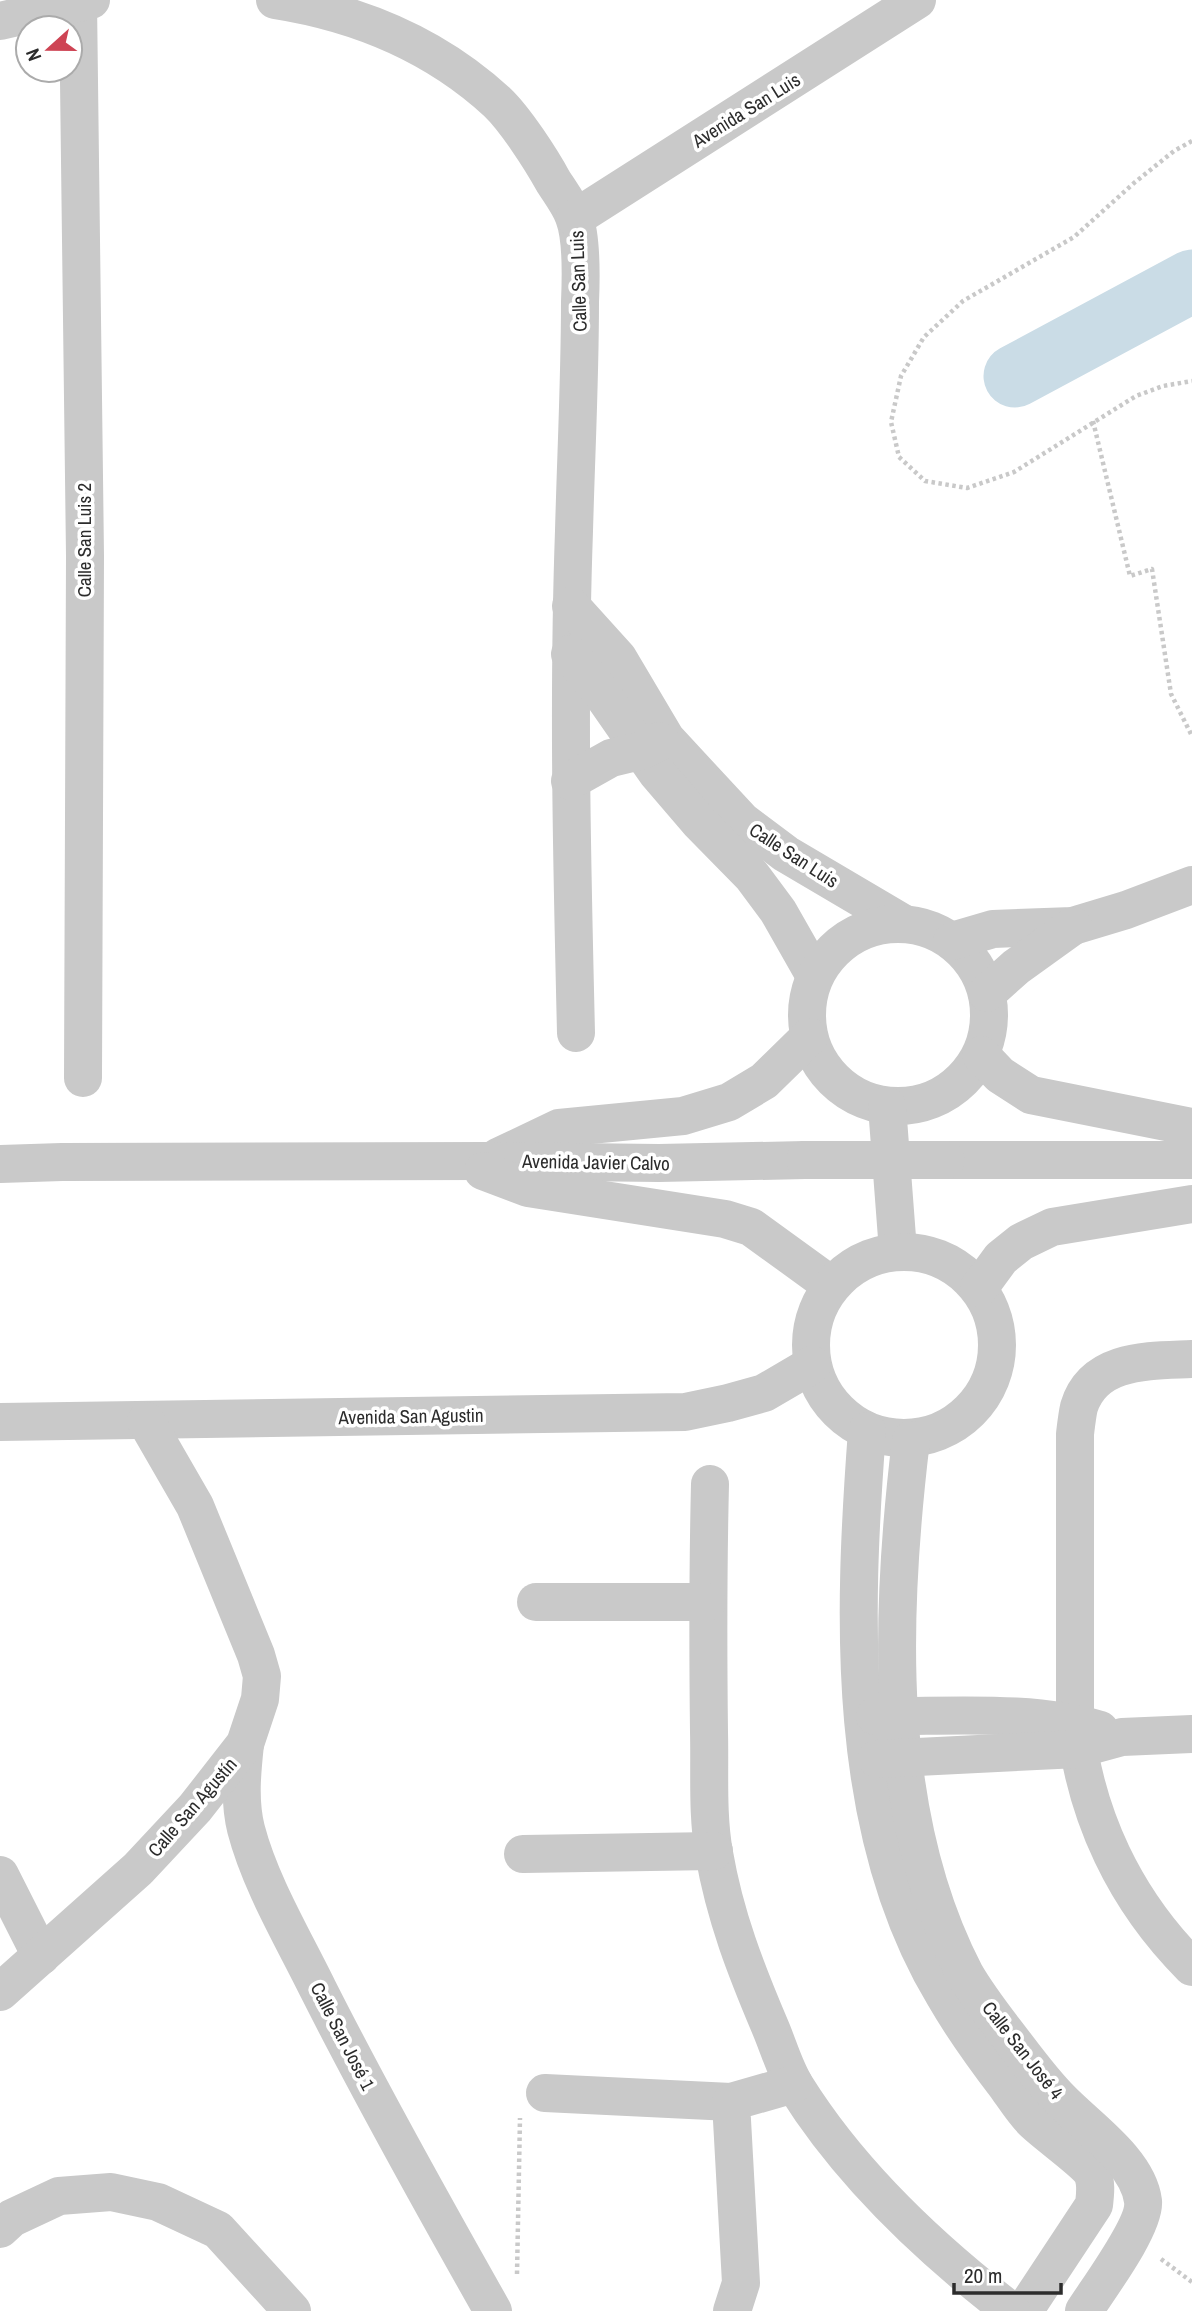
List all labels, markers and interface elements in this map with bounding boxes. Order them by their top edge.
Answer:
north arrow [14,14,84,84]
text: N [19,45,47,65]
street label: Avenida San Luis [686,66,805,154]
street label: Calle San Luis [563,230,593,332]
street label: Calle San Luis 2 [71,483,97,597]
street label: Calle San Luis [744,817,844,894]
street label: Avenida Javier Calvo [521,1148,670,1176]
street label: Avenida San Agustin [337,1402,484,1430]
street label: Calle San Agustín [142,1752,242,1862]
street label: Calle San José 1 [305,1978,381,2095]
street label: Calle San José 4 [976,1996,1070,2105]
scale bar [954,2252,1061,2296]
text: 20 m [964,2261,1002,2290]

